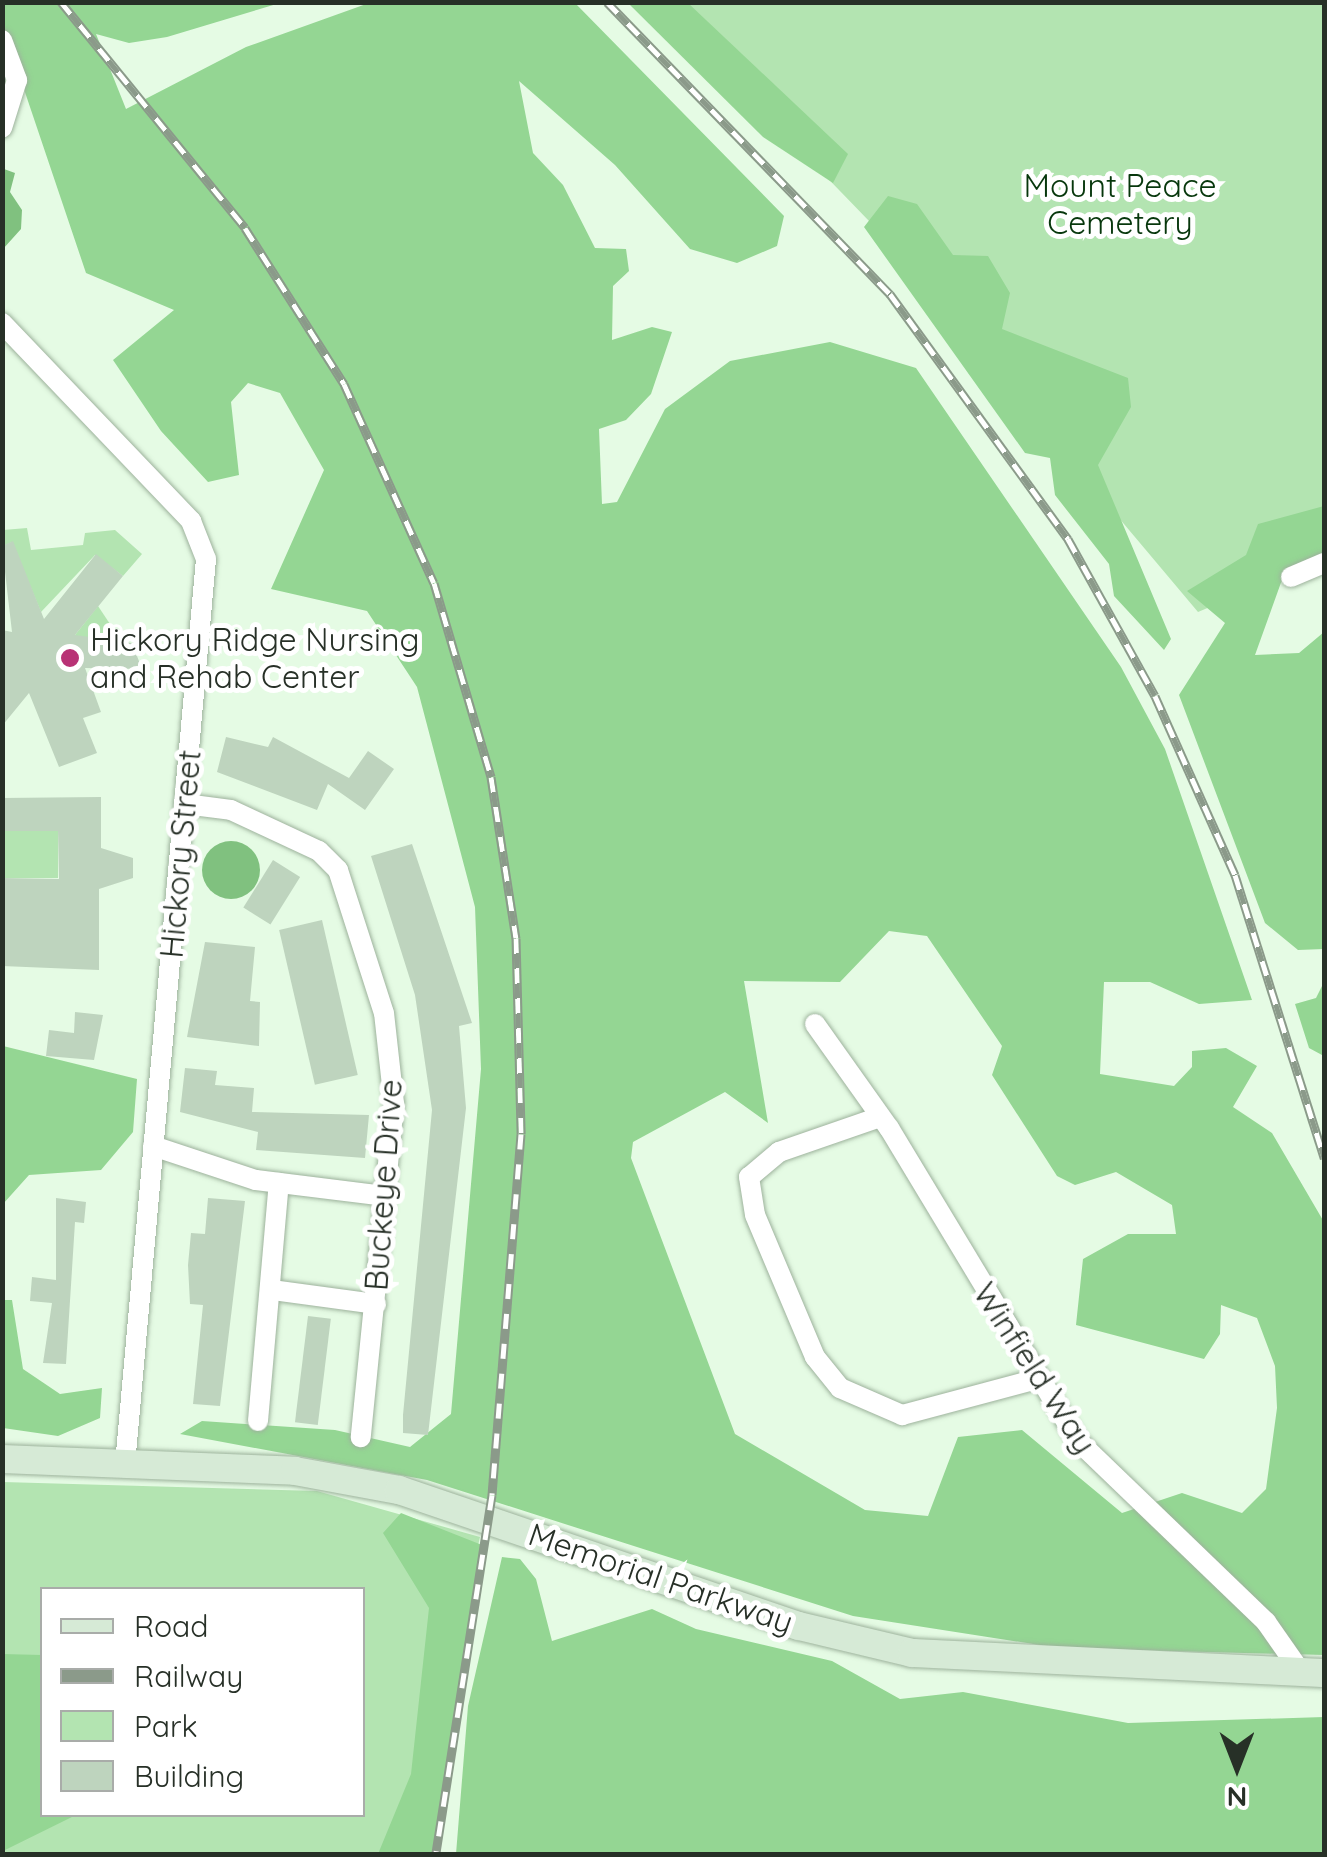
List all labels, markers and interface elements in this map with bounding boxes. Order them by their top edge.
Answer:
park label: Mount Peace Cemetery [1023,167,1217,242]
place label: Hickory Ridge Nursing and Rehab Center [90,621,419,696]
marker: Hickory Ridge Nursing and Rehab Center [59,647,81,669]
street label: Hickory Street [152,748,208,960]
street label: Buckeye Drive [356,1078,410,1292]
street label: Winfield Way [966,1275,1104,1461]
street label: Memorial Parkway [524,1515,798,1641]
legend [40,1587,365,1817]
text: Road [134,1607,208,1645]
text: Railway [134,1657,243,1695]
text: Park [134,1707,198,1745]
north arrow [1187,1717,1287,1817]
text: Building [134,1757,244,1795]
text: N [1227,1780,1247,1815]

